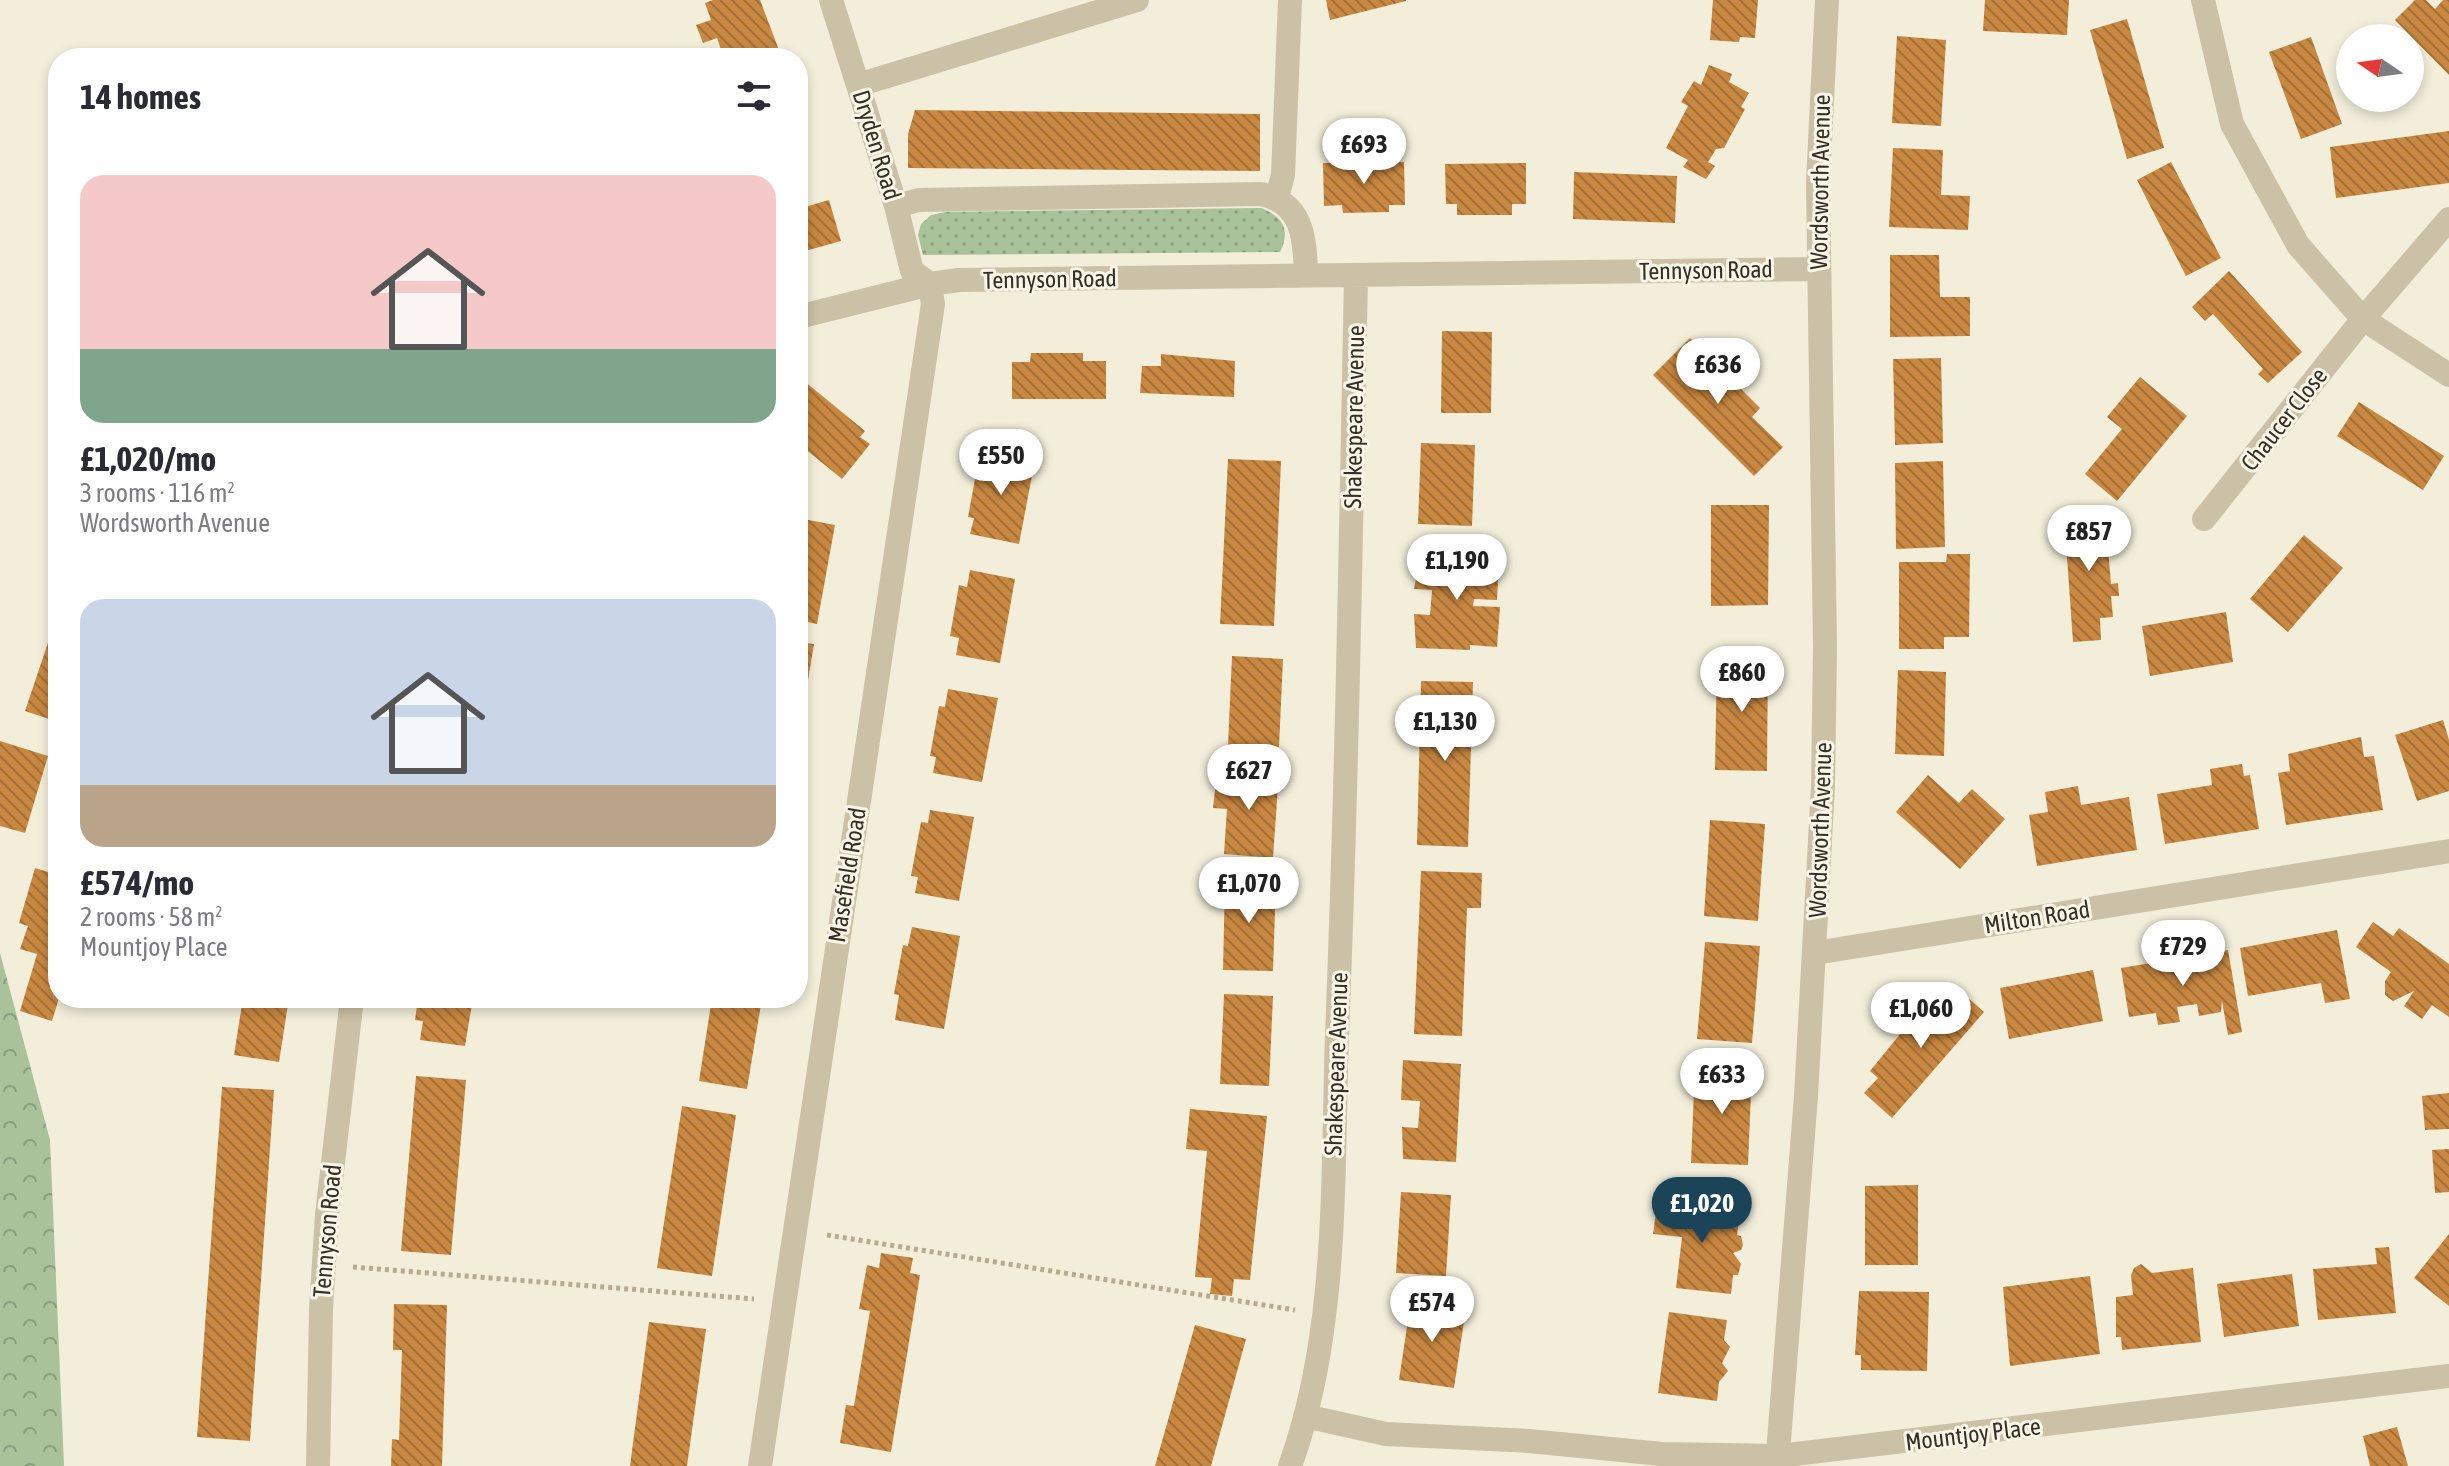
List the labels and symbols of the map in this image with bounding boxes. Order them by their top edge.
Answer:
north arrow [2336,24,2424,112]
street label: Dryden Road [848,87,906,203]
street label: Wordsworth Avenue [1805,94,1835,270]
pin: £693 [1317,118,1411,186]
street label: Tennyson Road [1639,255,1773,285]
street label: Tennyson Road [983,264,1117,294]
street label: Shakespeare Avenue [1339,325,1369,509]
pin: £636 [1671,338,1765,406]
street label: Chaucer Close [2236,362,2332,476]
pin: £550 [954,429,1048,497]
pin: £857 [2042,505,2136,573]
pin: £1,190 [1392,534,1522,602]
pin: £860 [1695,646,1789,714]
pin: £1,130 [1380,695,1510,763]
street label: Wordsworth Avenue [1803,742,1837,918]
pin: £627 [1202,744,1296,812]
street label: Masefield Road [823,806,871,944]
pin: £1,070 [1184,857,1314,925]
street label: Milton Road [1982,895,2092,939]
pin: £729 [2136,920,2230,988]
street label: Shakespeare Avenue [1319,972,1353,1156]
pin: £1,060 [1856,982,1986,1050]
pin: £633 [1675,1048,1769,1116]
street label: Tennyson Road [308,1163,346,1299]
pin: £1,020 [1637,1177,1767,1245]
pin: £574 [1385,1276,1479,1344]
street label: Mountjoy Place [1904,1412,2042,1456]

